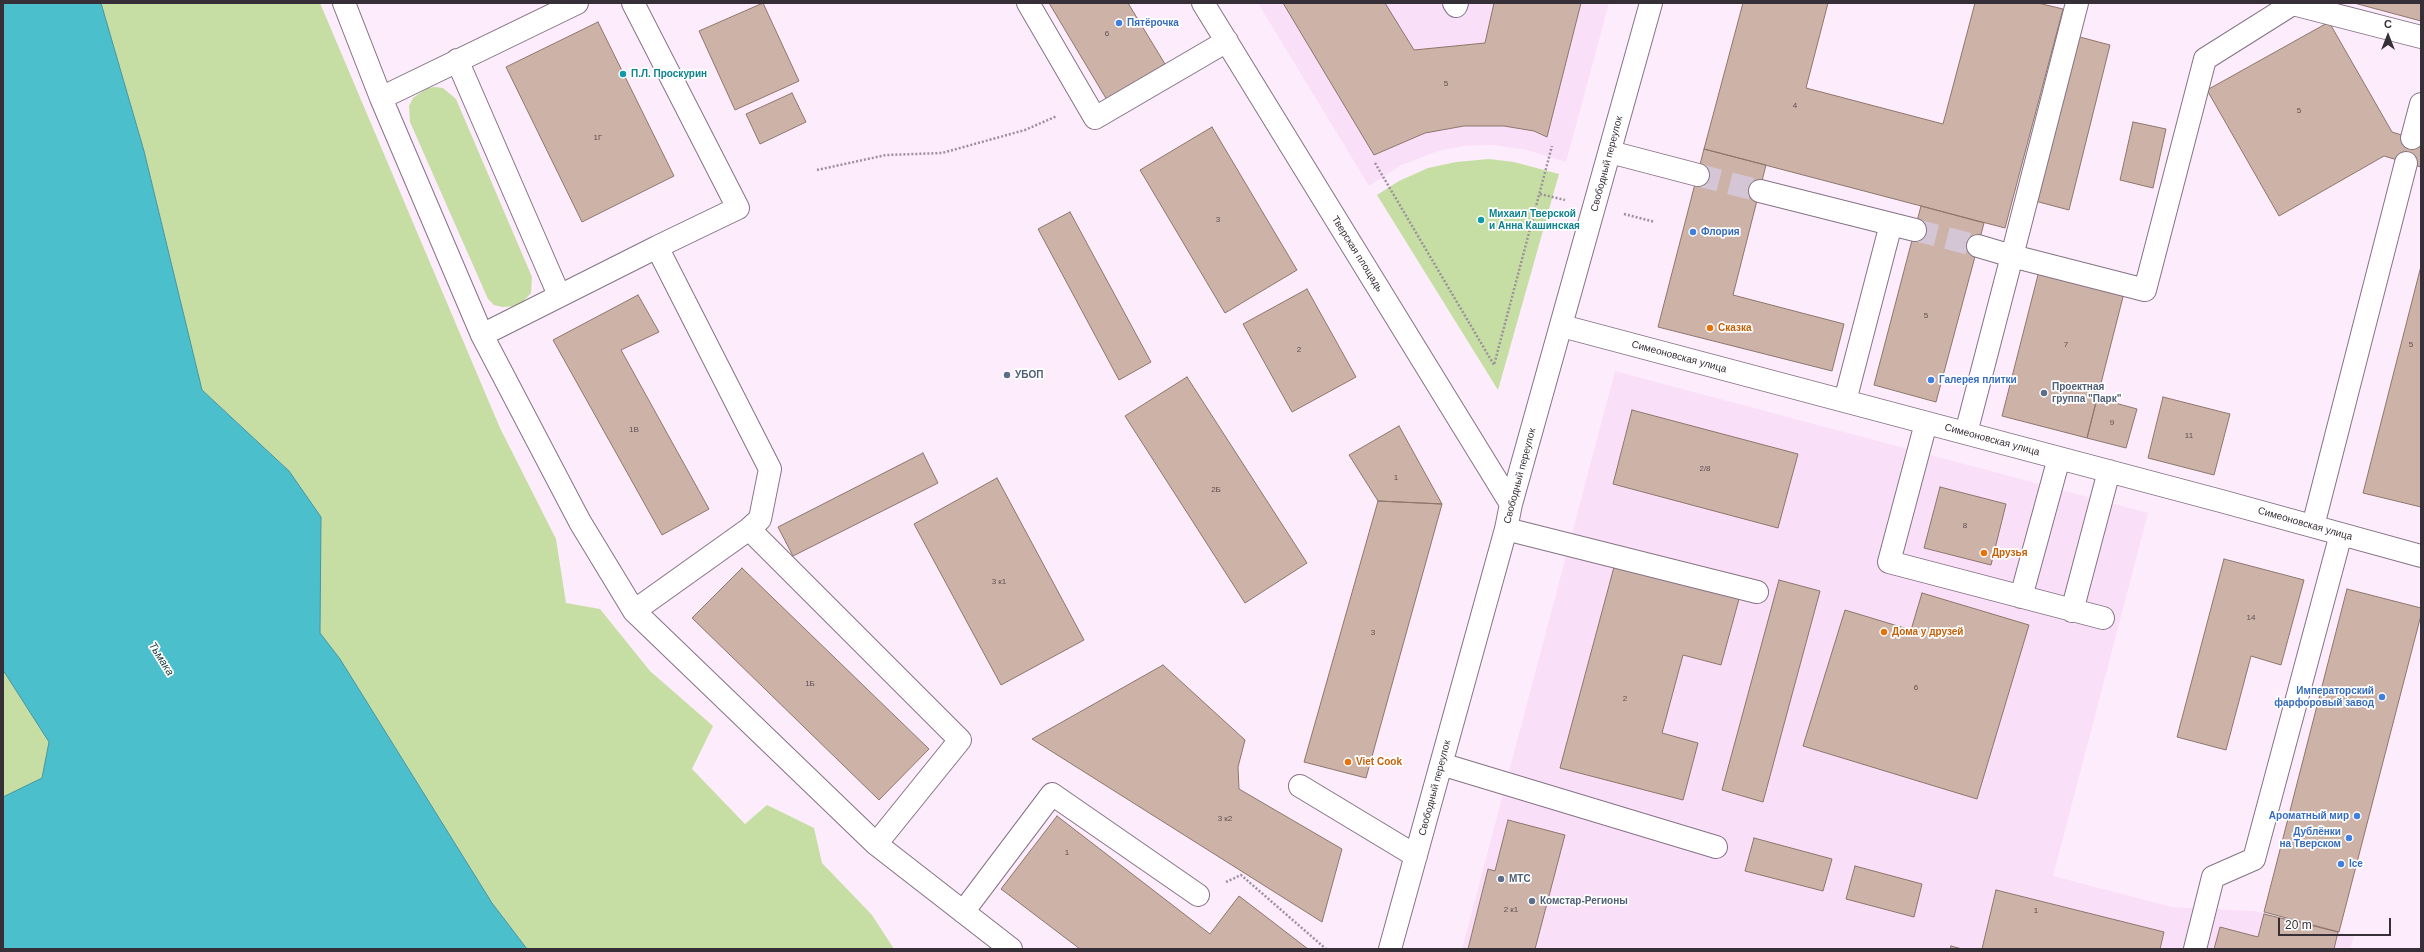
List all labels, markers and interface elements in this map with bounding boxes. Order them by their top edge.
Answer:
north arrow [2368,16,2408,56]
place label: Пятёрочка [1127,17,1179,29]
marker: Пятёрочка [1114,18,1124,28]
text: С [2384,18,2392,30]
house number: 6 [1105,29,1109,39]
place label: П.Л. Проскурин [631,68,707,80]
marker: П.Л. Проскурин [618,69,628,79]
house number: 5 [1444,79,1448,89]
house number: 4 [1793,101,1797,111]
house number: 5 [2297,106,2301,116]
street label: Свободный переулок [1588,115,1626,213]
house number: 1Г [594,133,602,143]
place label: Михаил Тверской и Анна Кашинская [1489,208,1580,232]
street label: Тверская площадь [1329,214,1385,294]
house number: 3 [1216,215,1220,225]
marker: Михаил Тверской и Анна Кашинская [1476,215,1486,225]
place label: Флория [1701,226,1740,238]
marker: Флория [1688,227,1698,237]
house number: 5 [1924,311,1928,321]
place label: Сказка [1718,322,1751,334]
marker: Сказка [1705,323,1715,333]
street label: Симеоновская улица [1630,339,1728,375]
house number: 7 [2064,340,2068,350]
house number: 5 [2409,340,2413,350]
house number: 2 [1297,345,1301,355]
place label: УБОП [1015,369,1043,381]
marker: УБОП [1002,370,1012,380]
place label: Галерея плитки [1939,374,2017,386]
marker: Галерея плитки [1926,375,1936,385]
place label: Проектная группа "Парк" [2052,381,2121,404]
marker: Проектная группа "Парк" [2039,388,2049,398]
house number: 9 [2110,418,2114,428]
street label: Симеоновская улица [1943,422,2041,458]
house number: 1В [629,425,639,435]
street label: Свободный переулок [1501,427,1539,525]
house number: 11 [2185,431,2193,441]
house number: 2/8 [1699,464,1711,474]
house number: 1 [1394,473,1398,483]
house number: 2Б [1211,485,1221,495]
street label: Симеоновская улица [2256,505,2354,543]
house number: 8 [1963,521,1967,531]
place label: Друзья [1992,547,2027,559]
marker: Друзья [1979,548,1989,558]
house number: 3 к1 [992,577,1006,587]
house number: 14 [2247,613,2255,623]
place label: Дома у друзей [1892,626,1963,638]
marker: Дома у друзей [1879,627,1889,637]
house number: 3 [1371,628,1375,638]
water label: Тьмака [146,640,176,678]
house number: 1Б [805,679,815,689]
house number: 6 [1914,683,1918,693]
place label: Императорский фарфоровый завод [2274,685,2374,708]
marker: Императорский фарфоровый завод [2377,692,2387,702]
house number: 2 [1623,694,1627,704]
street label: Свободный переулок [1416,739,1454,837]
place label: Viet Cook [1356,756,1402,768]
marker: Viet Cook [1343,757,1353,767]
place label: Ароматный мир [2269,810,2349,822]
marker: Ароматный мир [2352,811,2362,821]
house number: 3 к2 [1218,814,1232,824]
place label: Дублёнки на Тверском [2279,826,2341,850]
marker: Дублёнки на Тверском [2344,833,2354,843]
house number: 1 [1065,848,1069,858]
place label: Ice [2349,858,2363,870]
marker: Ice [2336,859,2346,869]
place label: МТС [1509,873,1531,885]
marker: МТС [1496,874,1506,884]
place label: Комстар-Регионы [1540,895,1628,907]
marker: Комстар-Регионы [1527,896,1537,906]
house number: 2 к1 [1504,905,1518,915]
house number: 1 [2034,906,2038,916]
scale bar [2280,910,2393,936]
text: 20 m [2285,918,2312,932]

